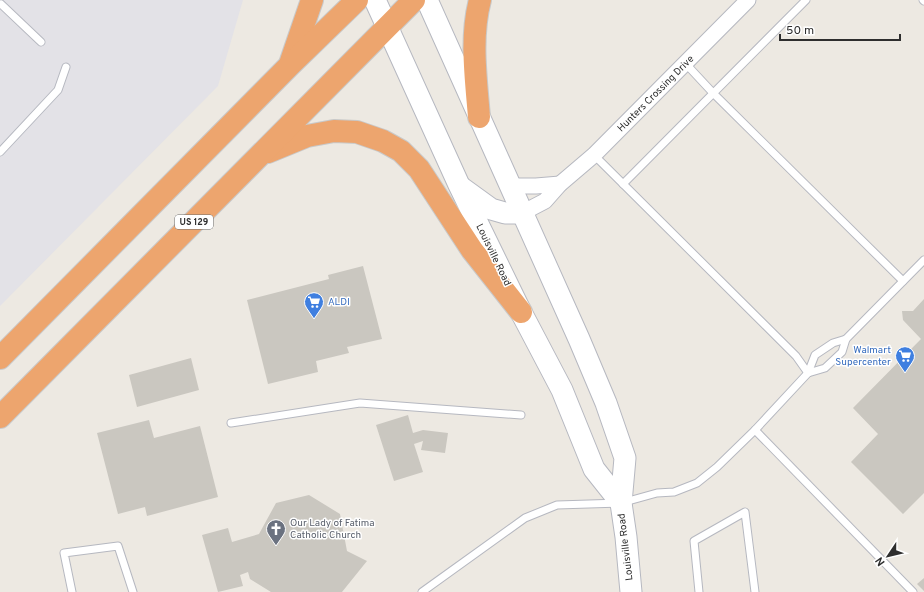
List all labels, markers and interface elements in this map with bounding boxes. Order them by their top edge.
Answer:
scale bar [780,16,900,42]
text: 50 m [786,23,814,39]
street label: Hunters Crossing Drive [615,53,697,135]
road number: US 129 [175,215,213,229]
street label: Louisville Road [472,222,514,288]
supermarket icon: ALDI [303,291,325,319]
place label: ALDI [328,296,350,309]
place label: Walmart Supercenter [835,344,891,369]
supermarket icon: Walmart Supercenter [894,345,916,373]
street label: Louisville Road [615,513,637,581]
place label: Our Lady of Fatima Catholic Church [290,517,375,542]
church icon: Our Lady of Fatima Catholic Church [265,518,287,546]
north arrow [868,536,908,576]
text: N [873,554,889,568]

